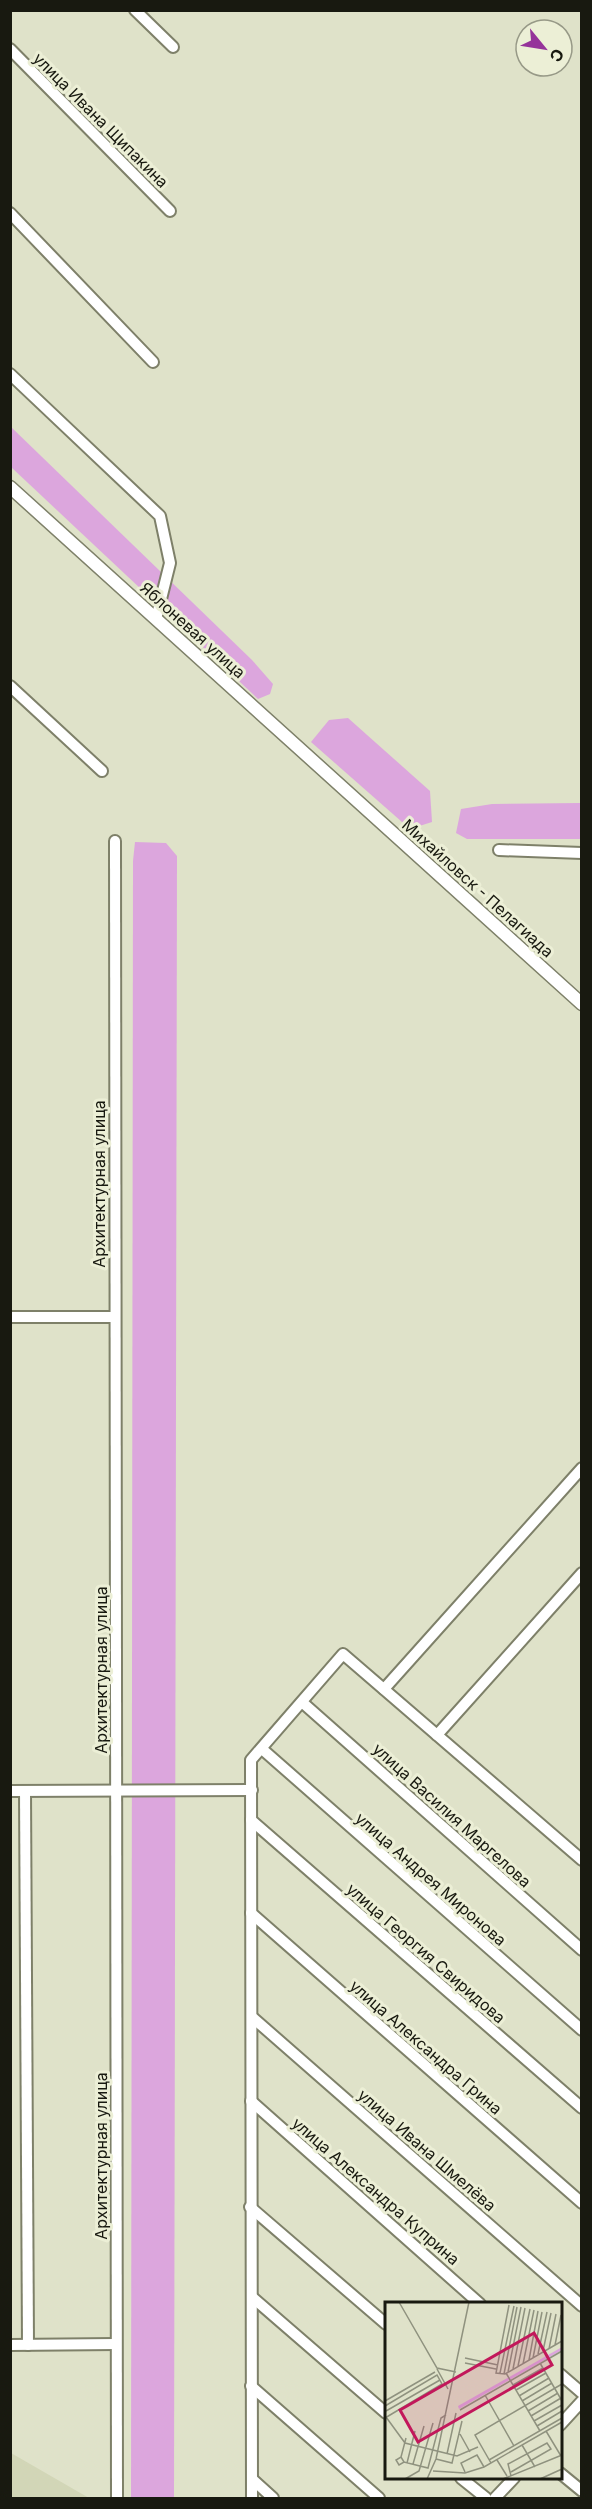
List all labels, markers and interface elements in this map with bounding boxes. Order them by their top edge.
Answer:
north arrow [514,18,574,78]
text: С [545,45,569,66]
street label: улица Ивана Щипакина [29,48,173,192]
street label: Яблоневая улица [136,578,250,682]
street label: Михайловск - Пелагиада [398,815,558,961]
street label: Архитектурная улица [89,1100,109,1268]
street label: Архитектурная улица [91,1586,111,1754]
street label: улица Василия Маргелова [369,1739,535,1891]
street label: улица Андрея Миронова [351,1808,511,1950]
street label: улица Георгия Свиридова [343,1879,509,2027]
street label: улица Александра Грина [346,1975,506,2119]
street label: Архитектурная улица [91,2072,111,2240]
street label: улица Ивана Шмелёва [354,2085,500,2215]
street label: улица Александра Куприна [288,2113,464,2269]
inset map [385,2302,562,2479]

